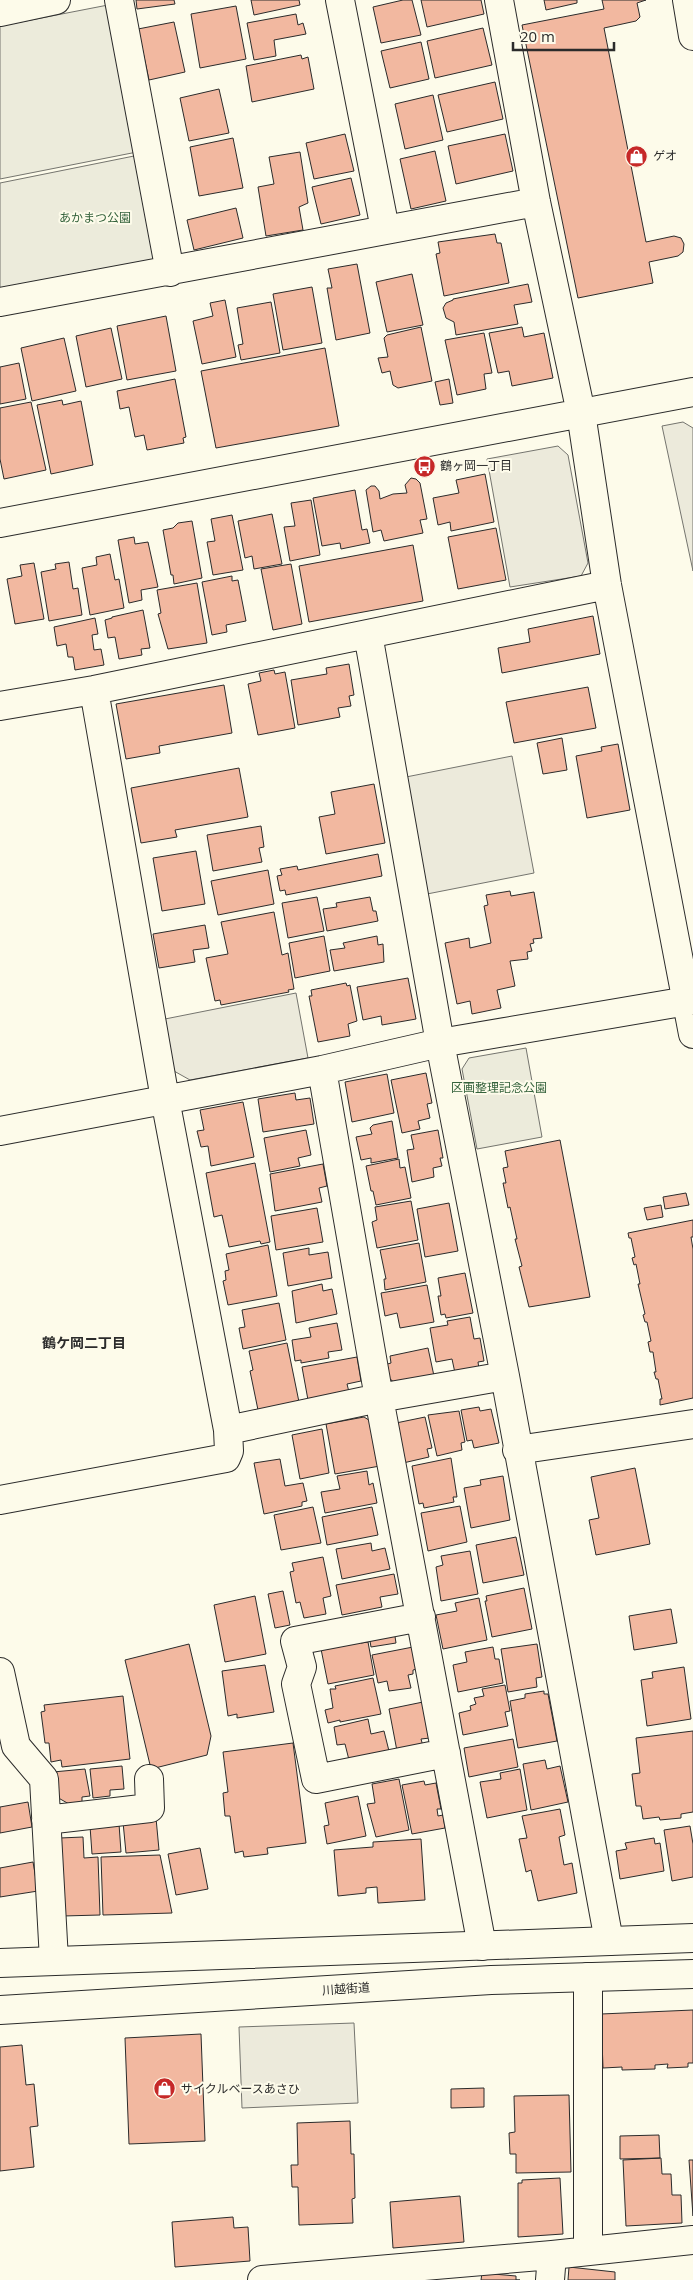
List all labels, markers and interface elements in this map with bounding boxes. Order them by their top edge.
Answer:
scale bar [513,20,614,52]
text: 20 m [520,26,555,46]
shop icon: ゲオ [625,144,649,168]
place label: ゲオ [653,147,677,164]
park label: あかまつ公園 [59,209,131,226]
bus stop icon: 鶴ヶ岡一丁目 [412,454,436,478]
place label: 鶴ヶ岡一丁目 [440,457,512,474]
park label: 区画整理記念公園 [451,1079,547,1096]
district label: 鶴ケ岡二丁目 [42,1333,126,1352]
street label: 川越街道 [321,1978,371,1999]
shop icon: サイクルベースあさひ [153,2077,177,2101]
place label: サイクルベースあさひ [181,2080,300,2097]

